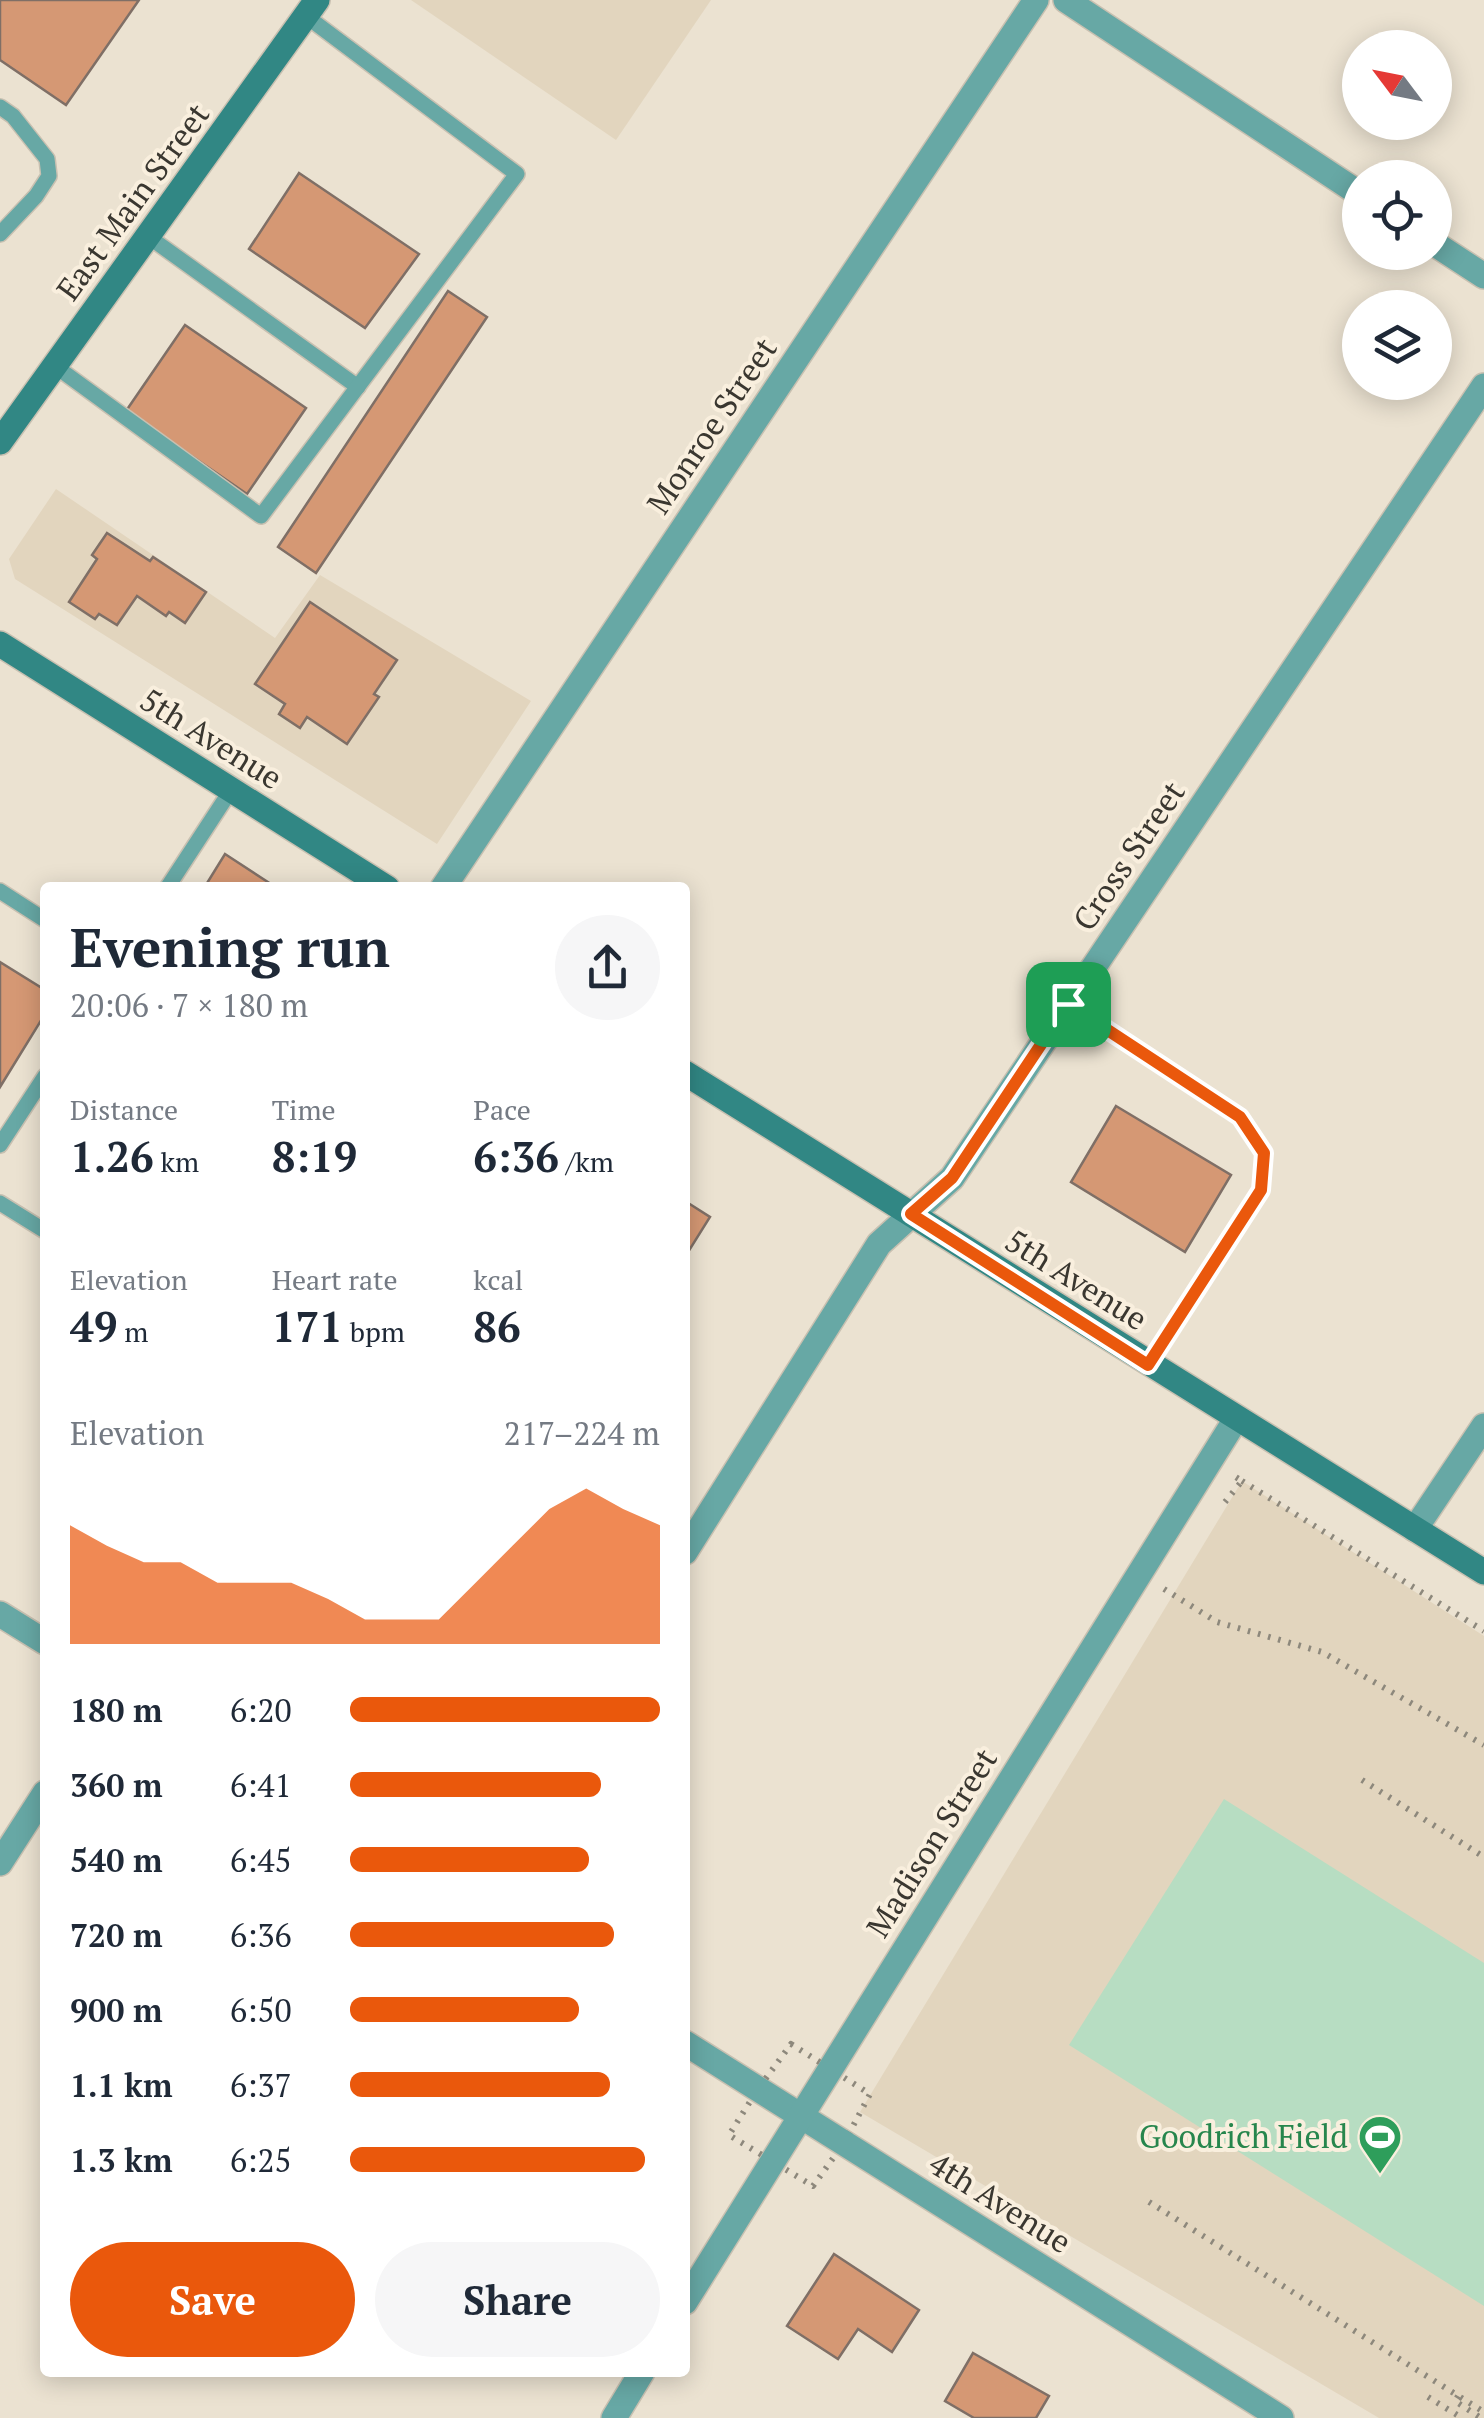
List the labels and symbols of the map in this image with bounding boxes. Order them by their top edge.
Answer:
north arrow [1342,30,1452,140]
street label: East Main Street [46,94,218,308]
street label: Monroe Street [637,329,786,522]
street label: 5th Avenue [133,678,290,798]
street label: Cross Street [1063,773,1194,938]
pin [1026,962,1111,1047]
street label: 5th Avenue [998,1219,1155,1339]
street label: Madison Street [856,1740,1006,1945]
sports icon: Goodrich Field [1357,2114,1403,2175]
place label: Goodrich Field [1139,2115,1348,2157]
street label: 4th Avenue [922,2142,1079,2262]

